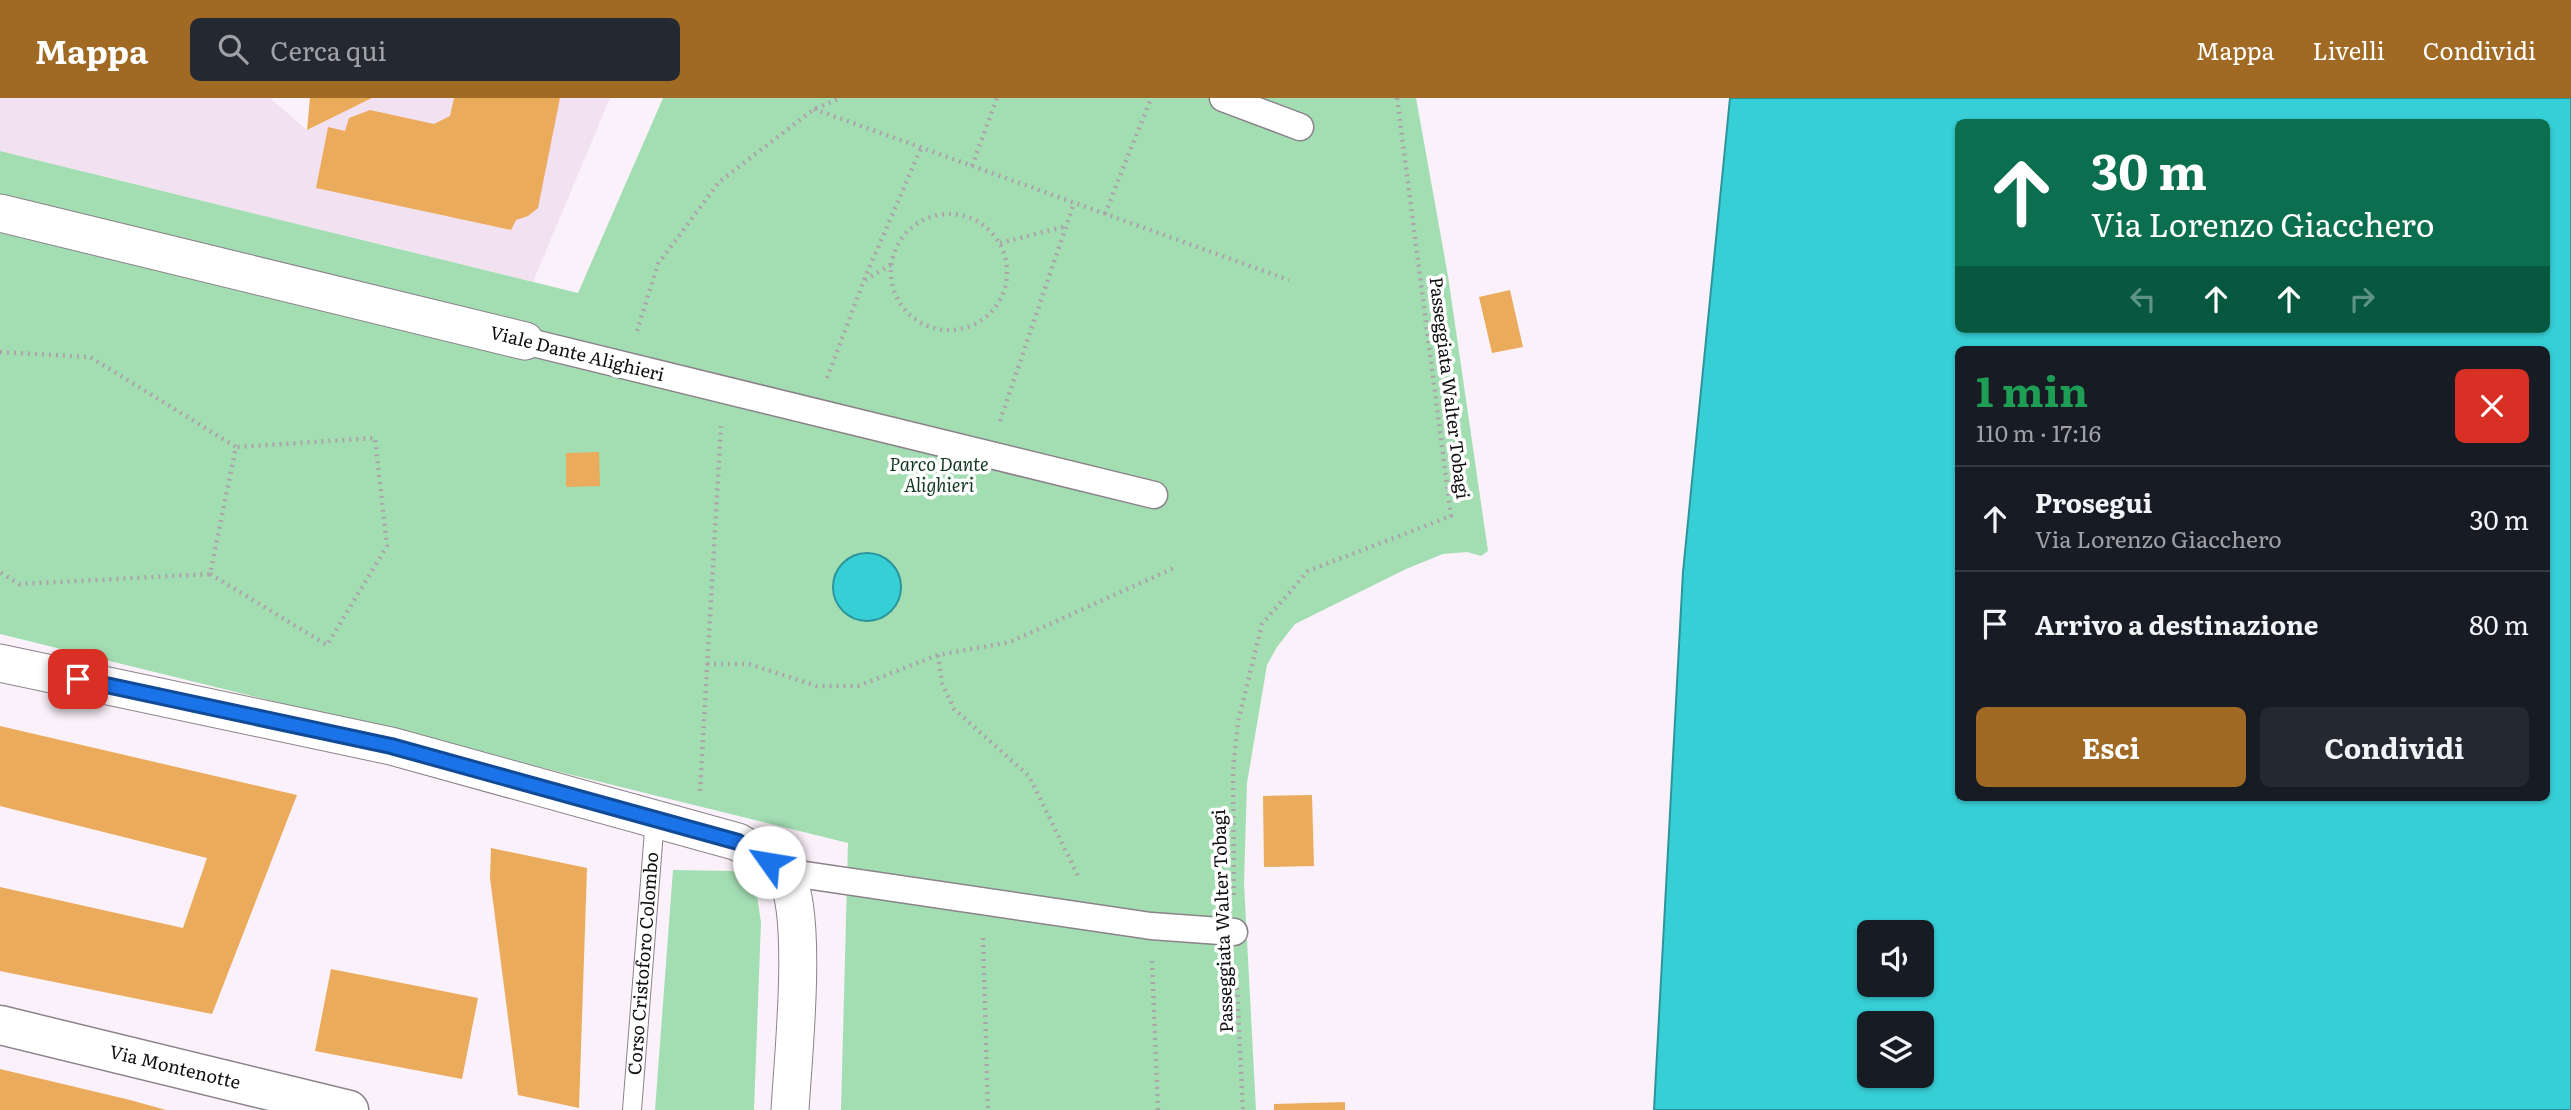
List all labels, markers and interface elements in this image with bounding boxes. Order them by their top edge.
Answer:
search box [190,18,680,81]
text: Mappa [35,25,148,74]
icon: search [214,30,252,68]
text: Cerca qui [270,30,386,69]
text: Mappa [2196,32,2274,67]
text: Livelli [2312,32,2385,67]
text: Condividi [2423,32,2536,67]
text: 30 m [2091,132,2207,205]
icon: ahead [1976,147,2067,238]
text: Via Lorenzo Giacchero [2091,199,2434,247]
street label: Passeggiata Walter Tobagi [1423,275,1478,500]
icon: left [2124,280,2162,318]
icon: ahead [2197,280,2235,318]
icon: ahead [2270,280,2308,318]
icon: right [2343,280,2381,318]
street label: Viale Dante Alighieri [487,318,667,387]
text: 1 min [1976,358,2088,420]
button: close [2455,369,2529,443]
text: 110 m · 17:16 [1976,415,2101,449]
park label: Parco Dante Alighieri [889,450,989,498]
text: Prosegui [2035,482,2152,521]
text: 30 m [2469,499,2529,538]
icon: ahead [1976,500,2014,538]
text: Via Lorenzo Giacchero [2035,521,2282,555]
text: Arrivo a destinazione [2035,604,2319,643]
text: 80 m [2469,604,2529,643]
icon: arrive [1976,605,2014,643]
pin [48,649,108,709]
icon: arrive [59,660,97,698]
button: Esci [1976,707,2246,787]
button: Condividi [2260,707,2529,787]
street label: Passeggiata Walter Tobagi [1204,809,1239,1033]
position arrow [732,825,806,899]
street label: Corso Cristoforo Colombo [620,851,664,1076]
map controls [1857,920,1934,1088]
button: sound [1857,920,1934,997]
button: layers [1857,1011,1934,1088]
street label: Via Montenotte [107,1037,244,1095]

